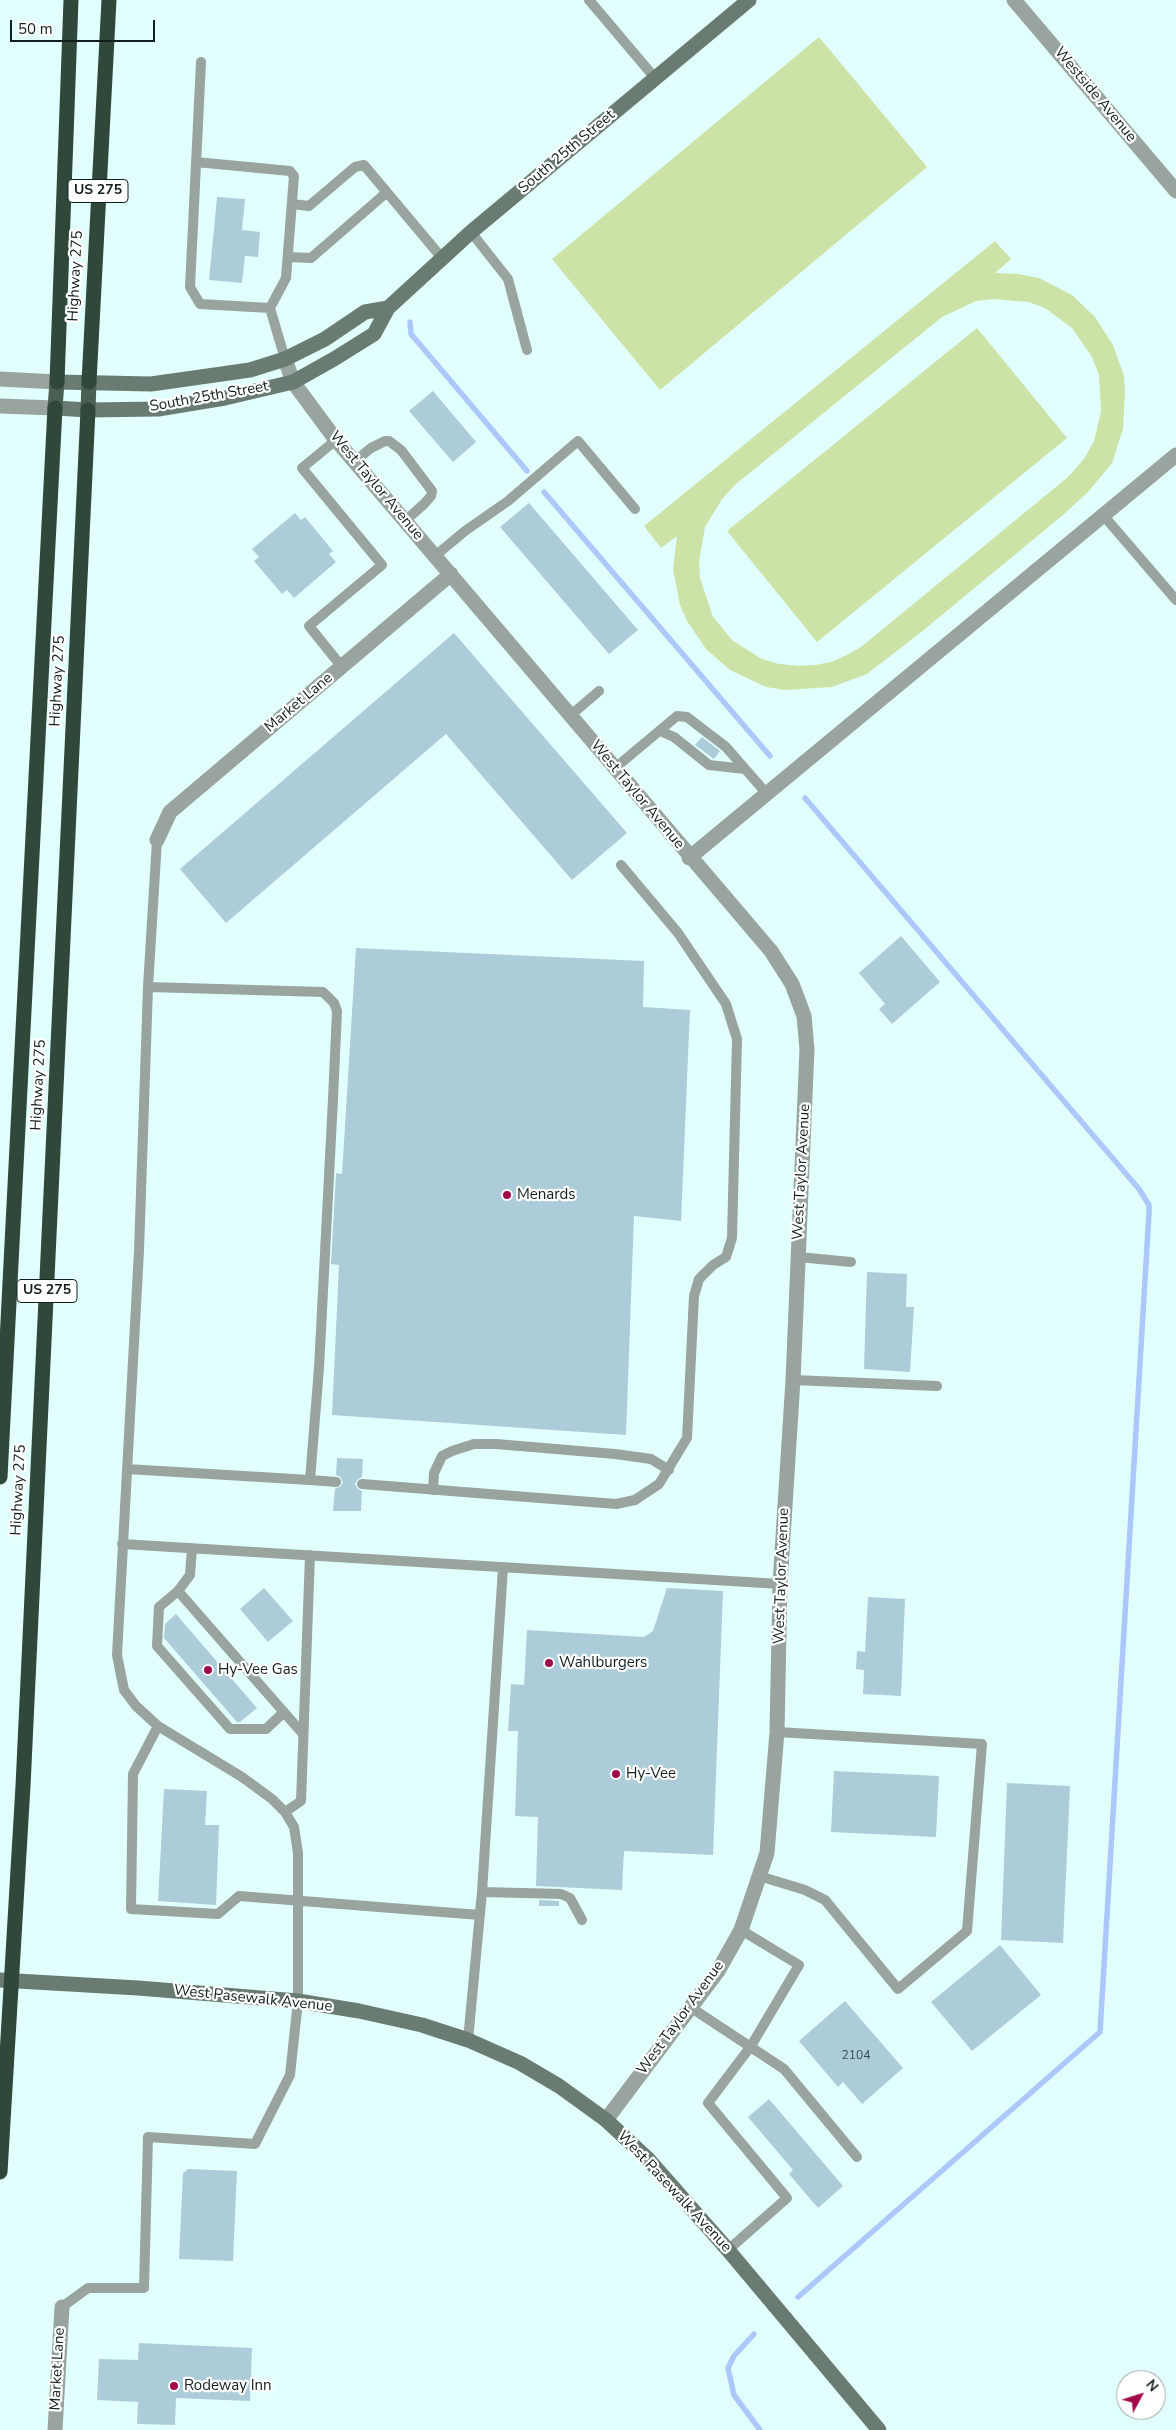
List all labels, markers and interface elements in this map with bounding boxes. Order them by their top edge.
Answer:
scale bar [12,10,158,42]
text: 50 m [18,19,53,39]
street label: Westside Avenue [1050,44,1140,146]
street label: South 25th Street [515,106,619,198]
road number: US 275 [68,180,128,202]
street label: Highway 275 [65,230,87,322]
street label: South 25th Street [148,378,270,416]
street label: West Taylor Avenue [325,428,427,544]
street label: Highway 275 [47,635,69,727]
street label: Market Lane [261,669,337,737]
street label: West Taylor Avenue [586,737,688,853]
street label: Highway 275 [28,1039,50,1131]
street label: West Taylor Avenue [789,1103,815,1241]
place label: Menards [517,1186,576,1204]
marker: Menards [501,1189,513,1201]
road number: US 275 [17,1280,77,1302]
street label: Highway 275 [8,1444,30,1536]
street label: West Taylor Avenue [771,1508,793,1644]
place label: Wahlburgers [559,1654,647,1672]
marker: Wahlburgers [543,1657,555,1669]
place label: Hy-Vee Gas [218,1661,298,1679]
marker: Hy-Vee Gas [202,1664,214,1676]
place label: Hy-Vee [626,1765,676,1783]
marker: Hy-Vee [610,1768,622,1780]
street label: West Taylor Avenue [634,1958,728,2078]
street label: West Pasewalk Avenue [173,1982,333,2016]
house number: 2104 [842,2049,870,2063]
street label: West Pasewalk Avenue [613,2128,735,2256]
street label: Market Lane [47,2327,69,2411]
north arrow [1116,2370,1166,2420]
text: N [1141,2376,1163,2396]
place label: Rodeway Inn [184,2377,272,2395]
marker: Rodeway Inn [168,2380,180,2392]

